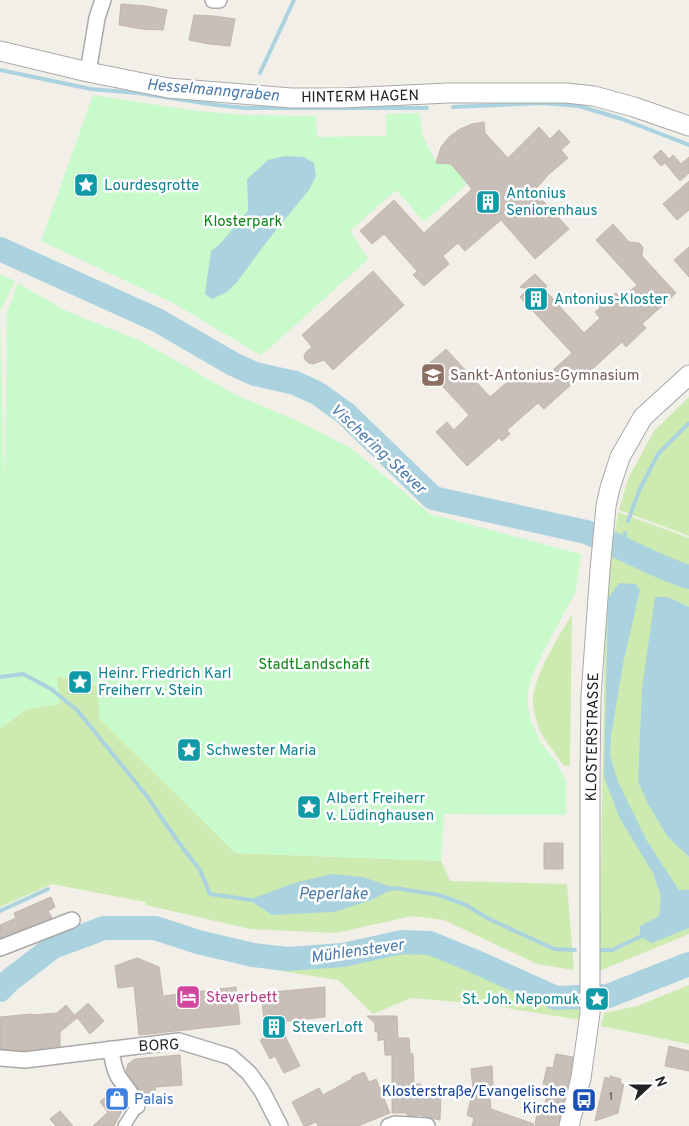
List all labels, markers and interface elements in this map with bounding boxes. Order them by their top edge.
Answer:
water label: Hesselmanngraben [146,75,280,107]
street label: HINTERM HAGEN [301,87,419,108]
place icon: Lourdesgrotte [73,172,99,198]
place label: Lourdesgrotte [104,177,199,196]
place label: Antonius Seniorenhaus [506,185,598,221]
building icon: Antonius Seniorenhaus [475,189,501,215]
park label: Klosterpark [204,213,282,232]
building icon: Antonius-Kloster [523,286,549,312]
place label: Antonius-Kloster [554,291,668,310]
school or university icon: Sankt-Antonius-Gymnasium [420,362,446,388]
place label: Sankt-Antonius-Gymnasium [450,367,640,386]
water label: Vischering-Stever [325,400,431,500]
park label: StadtLandschaft [258,656,370,675]
place label: Heinr. Friedrich Karl Freiherr v. Stein [98,665,231,701]
place icon: Heinr. Friedrich Karl Freiherr v. Stein [67,669,93,695]
street label: KLOSTERSTRASSE [583,672,604,802]
place icon: Schwester Maria [176,737,202,763]
place label: Schwester Maria [206,742,316,761]
place label: Albert Freiherr v. Lüdinghausen [326,790,434,826]
place icon: Albert Freiherr v. Lüdinghausen [296,794,322,820]
water label: Peperlake [299,885,368,905]
water label: Mühlenstever [310,935,407,968]
hotel icon: Steverbett [175,984,201,1010]
place icon: St. Joh. Nepomuk [584,986,610,1012]
place label: Steverbett [206,989,277,1008]
place label: St. Joh. Nepomuk [462,991,580,1010]
building icon: SteverLoft [261,1014,287,1040]
place label: SteverLoft [292,1019,363,1038]
street label: BORG [138,1036,180,1057]
north arrow [624,1061,674,1111]
text: N [650,1074,669,1090]
place label: Klosterstraße/Evangelische Kirche [382,1083,566,1119]
shop icon: Palais [104,1086,130,1112]
bus stop icon: Klosterstraße/Evangelische Kirche [571,1087,597,1113]
house number: 1 [609,1089,613,1105]
place label: Palais [134,1091,174,1110]

